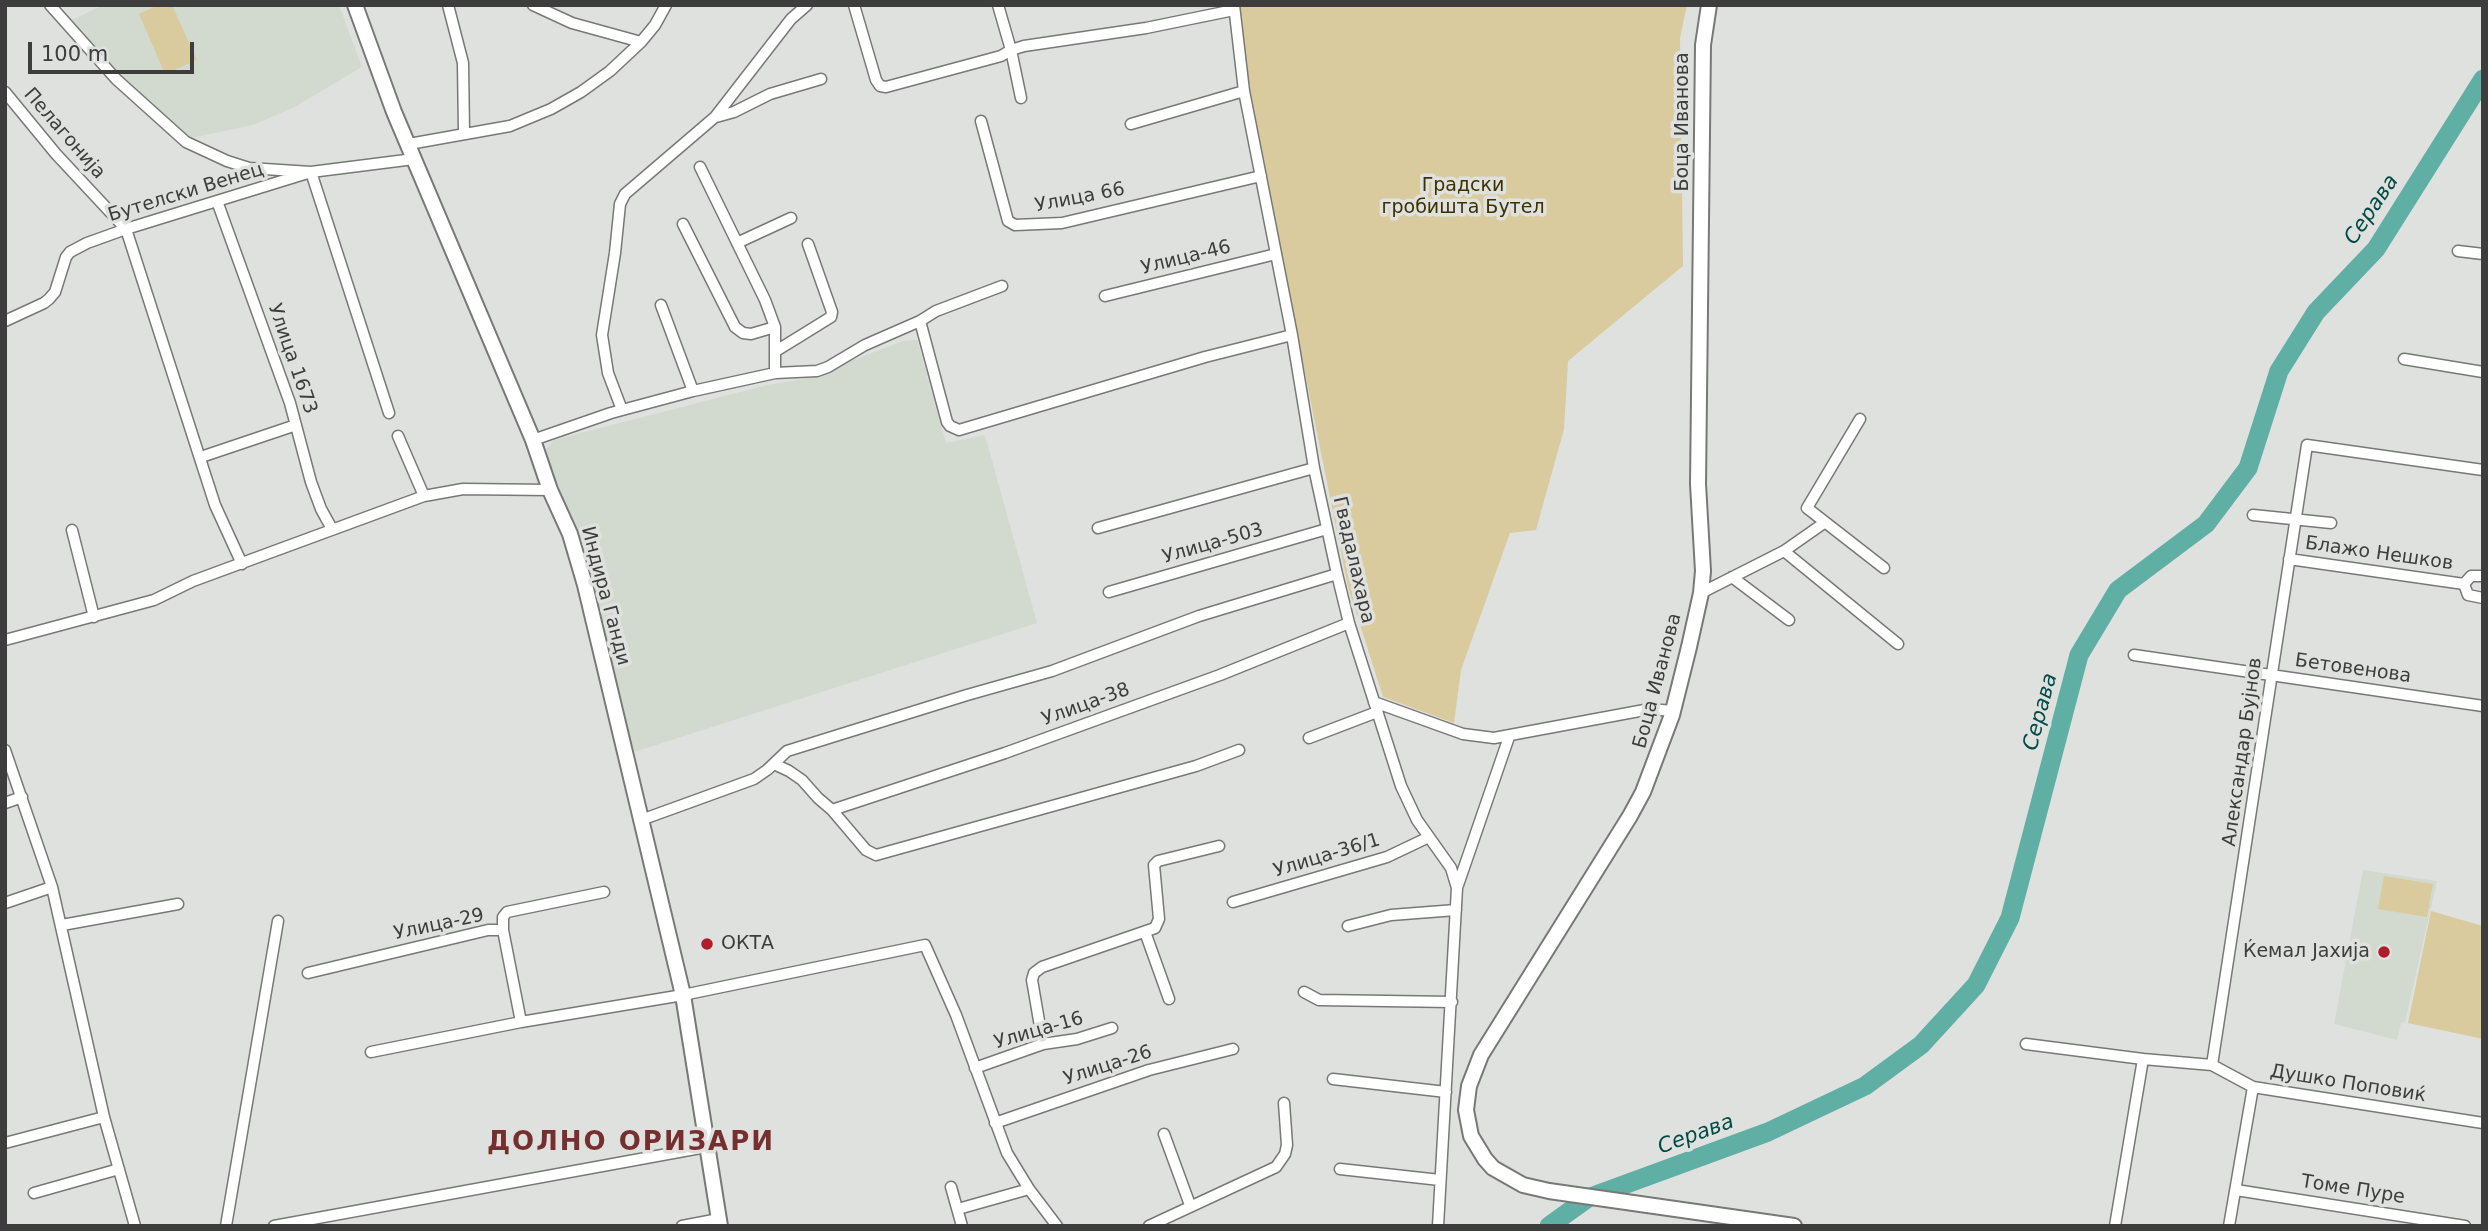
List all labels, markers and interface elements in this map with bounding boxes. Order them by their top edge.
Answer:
scale bar [32,28,198,72]
text: 100 m [41,42,108,66]
street label: Боца Иванова [1672,52,1694,192]
street label: Пелагонија [18,84,110,184]
street label: Бутелски Венец [106,159,266,227]
water label: Серава [2339,170,2405,250]
park label: Градски гробишта Бутел [1381,175,1545,219]
street label: Улица 66 [1033,178,1127,218]
street label: Улица-46 [1139,236,1233,280]
street label: Улица 1673 [262,301,322,417]
street label: Гвадалахара [1327,494,1379,626]
street label: Улица-503 [1160,519,1266,569]
street label: Индира Ганди [575,524,635,668]
street label: Блажо Нешков [2304,532,2454,576]
street label: Боца Иванова [1629,611,1687,751]
street label: Бетовенова [2293,650,2413,688]
street label: Александар Бујнов [2218,656,2268,848]
water label: Серава [2019,671,2063,753]
street label: Улица-38 [1039,679,1133,731]
street label: Улица-36/1 [1271,829,1383,883]
street label: Улица-29 [392,904,486,946]
place label: ОКТА [721,933,774,955]
marker: ОКТА [699,936,715,952]
place label: Ќемал Јахија [2243,941,2370,963]
marker: Ќемал Јахија [2376,944,2392,960]
street label: Улица-16 [992,1007,1086,1055]
street label: Улица-26 [1061,1041,1155,1091]
street label: Душко Поповиќ [2268,1060,2428,1108]
water label: Серава [1655,1110,1737,1160]
district label: ДОЛНО ОРИЗАРИ [489,1127,773,1159]
street label: Томе Пуре [2300,1171,2406,1209]

